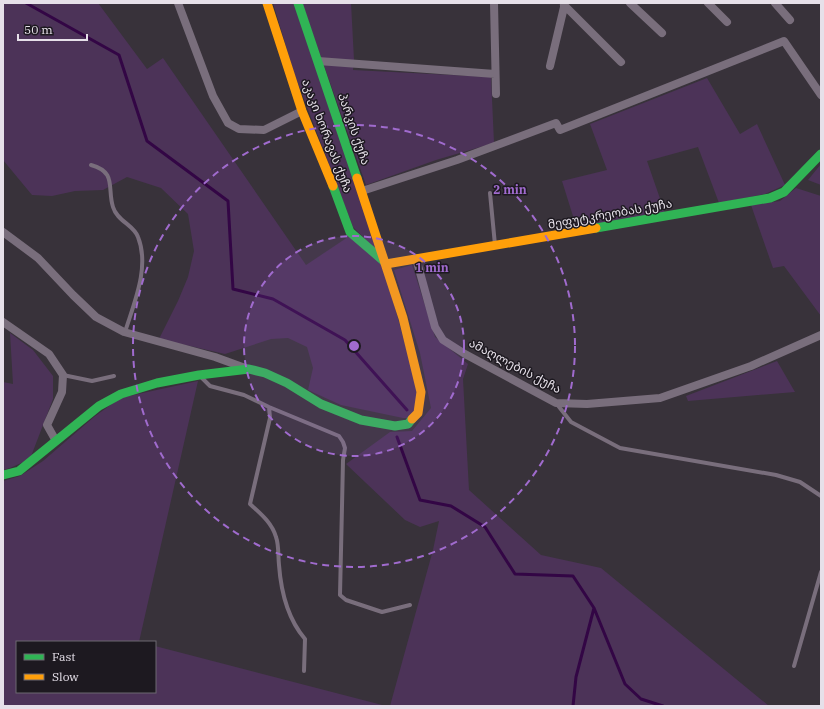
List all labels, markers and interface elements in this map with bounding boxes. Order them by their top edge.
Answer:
scale bar [18,16,87,42]
text: 50 m [24,22,53,37]
street label: აკაკი ხორავას ქუჩა [299,77,356,195]
street label: პარკის ქუჩა [335,91,374,167]
text: 2 min [493,182,527,197]
street label: მეფუტკრეობას ქუჩა [547,195,673,232]
text: 1 min [415,260,449,275]
street label: ამაღლების ქუჩა [466,335,564,397]
centre of rings [347,339,361,353]
legend [16,641,156,693]
text: Fast [52,649,76,664]
text: Slow [52,669,79,684]

